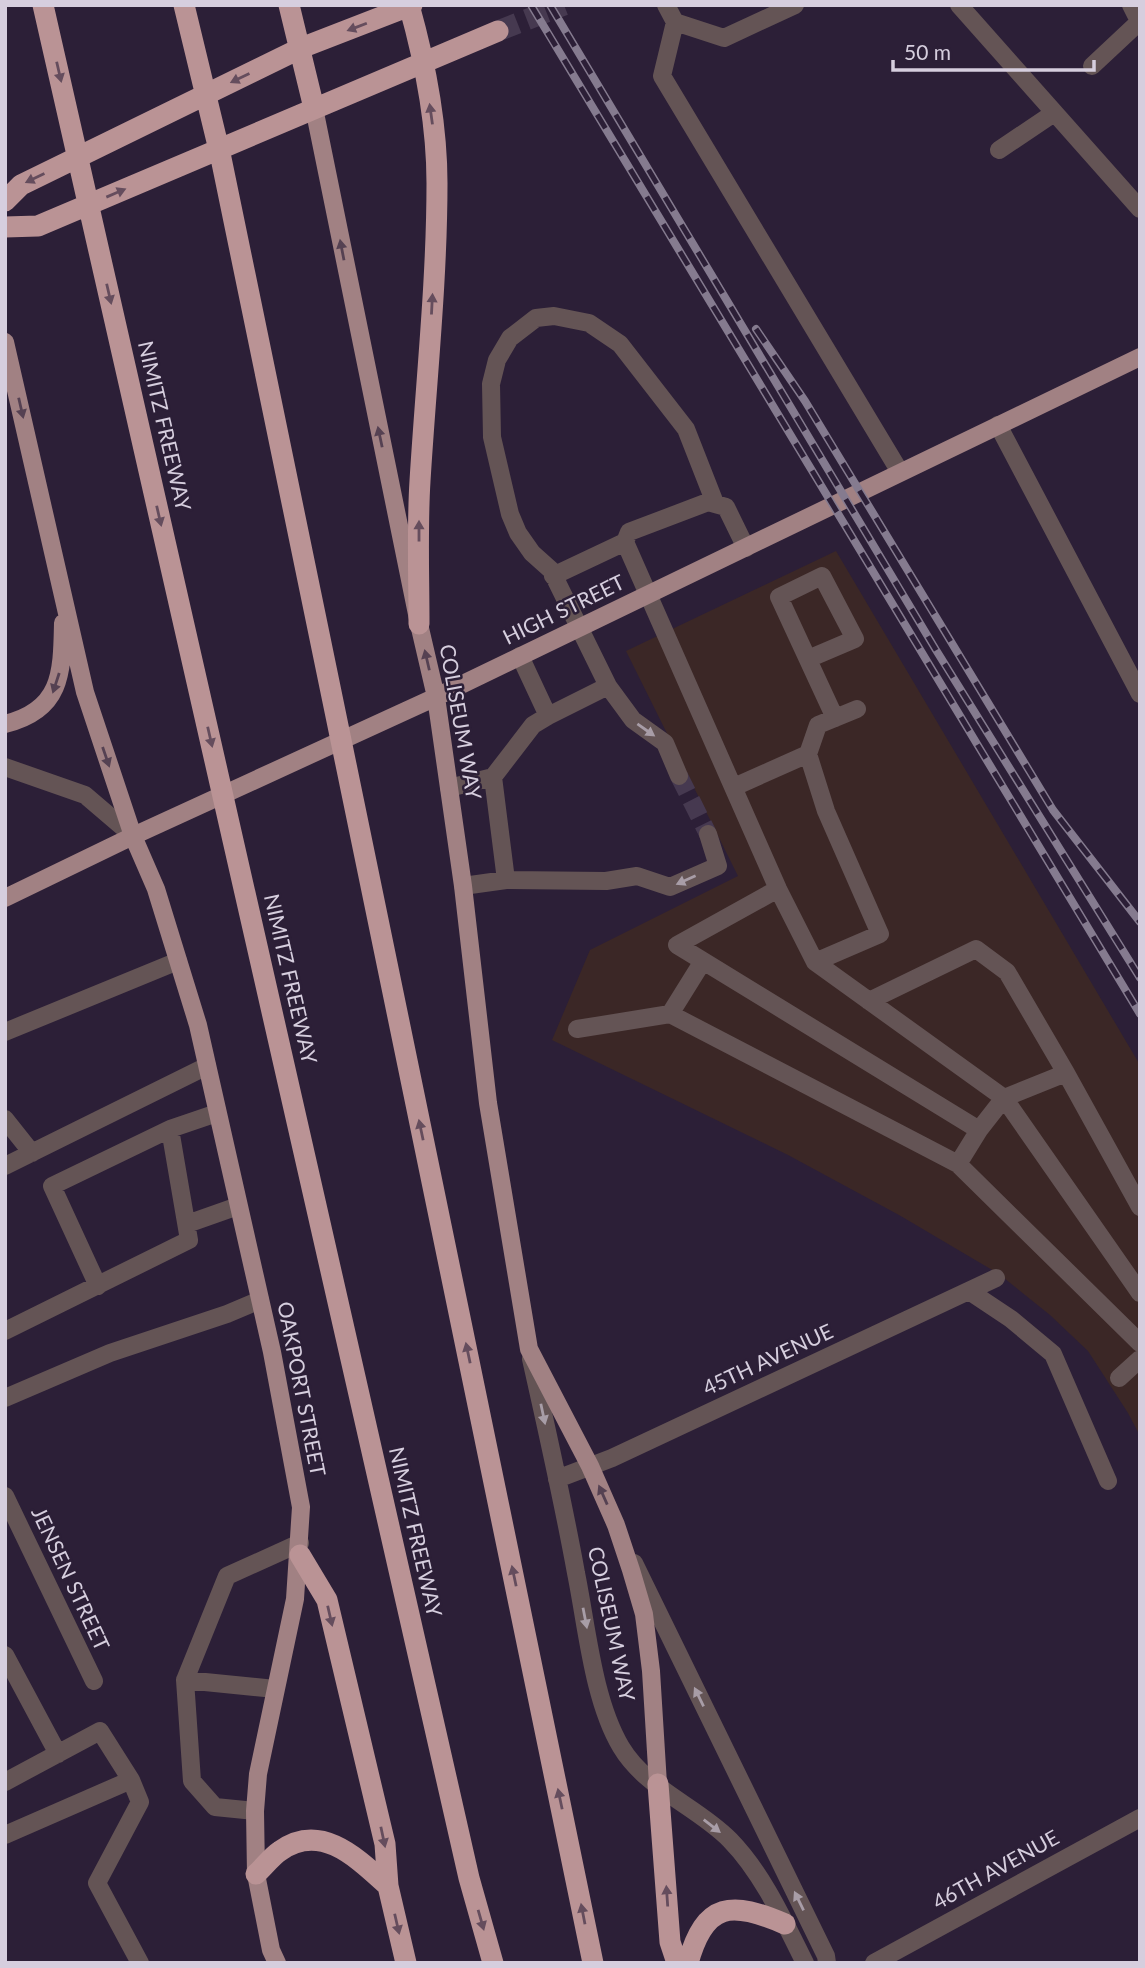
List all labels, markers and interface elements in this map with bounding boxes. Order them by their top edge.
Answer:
one-way arrow [346,21,367,32]
scale bar [893,28,1094,72]
text: 50 m [904,39,951,64]
one-way arrow [53,61,64,83]
one-way arrow [230,72,250,84]
one-way arrow [425,103,436,125]
one-way arrow [25,172,45,183]
one-way arrow [105,187,126,198]
one-way arrow [337,239,348,261]
one-way arrow [104,283,115,305]
one-way arrow [426,293,437,315]
street label: NIMITZ FREEWAY [134,338,197,514]
one-way arrow [15,397,26,419]
one-way arrow [375,426,386,448]
one-way arrow [154,505,165,527]
one-way arrow [414,520,425,542]
street label: HIGH STREET [498,568,629,649]
street label: COLISEUM WAY [435,642,488,802]
one-way arrow [422,649,433,671]
one-way arrow [50,673,61,694]
one-way arrow [637,723,655,737]
one-way arrow [204,726,215,748]
one-way arrow [101,747,112,768]
one-way arrow [675,875,696,886]
street label: NIMITZ FREEWAY [260,891,323,1067]
one-way arrow [416,1119,427,1141]
street label: OAKPORT STREET [273,1299,332,1479]
street label: 45TH AVENUE [698,1318,836,1400]
one-way arrow [462,1342,473,1364]
one-way arrow [538,1403,549,1425]
street label: NIMITZ FREEWAY [385,1444,448,1620]
one-way arrow [597,1485,608,1506]
street label: JENSEN STREET [27,1503,116,1655]
street label: COLISEUM WAY [584,1544,641,1704]
one-way arrow [508,1565,519,1587]
one-way arrow [325,1605,336,1627]
one-way arrow [580,1607,591,1629]
one-way arrow [693,1687,705,1707]
one-way arrow [554,1788,565,1810]
one-way arrow [703,1818,721,1832]
street label: 46TH AVENUE [928,1824,1063,1914]
one-way arrow [377,1826,388,1848]
one-way arrow [661,1884,672,1906]
one-way arrow [794,1891,805,1911]
one-way arrow [578,1903,589,1925]
one-way arrow [476,1910,486,1931]
one-way arrow [392,1913,403,1935]

